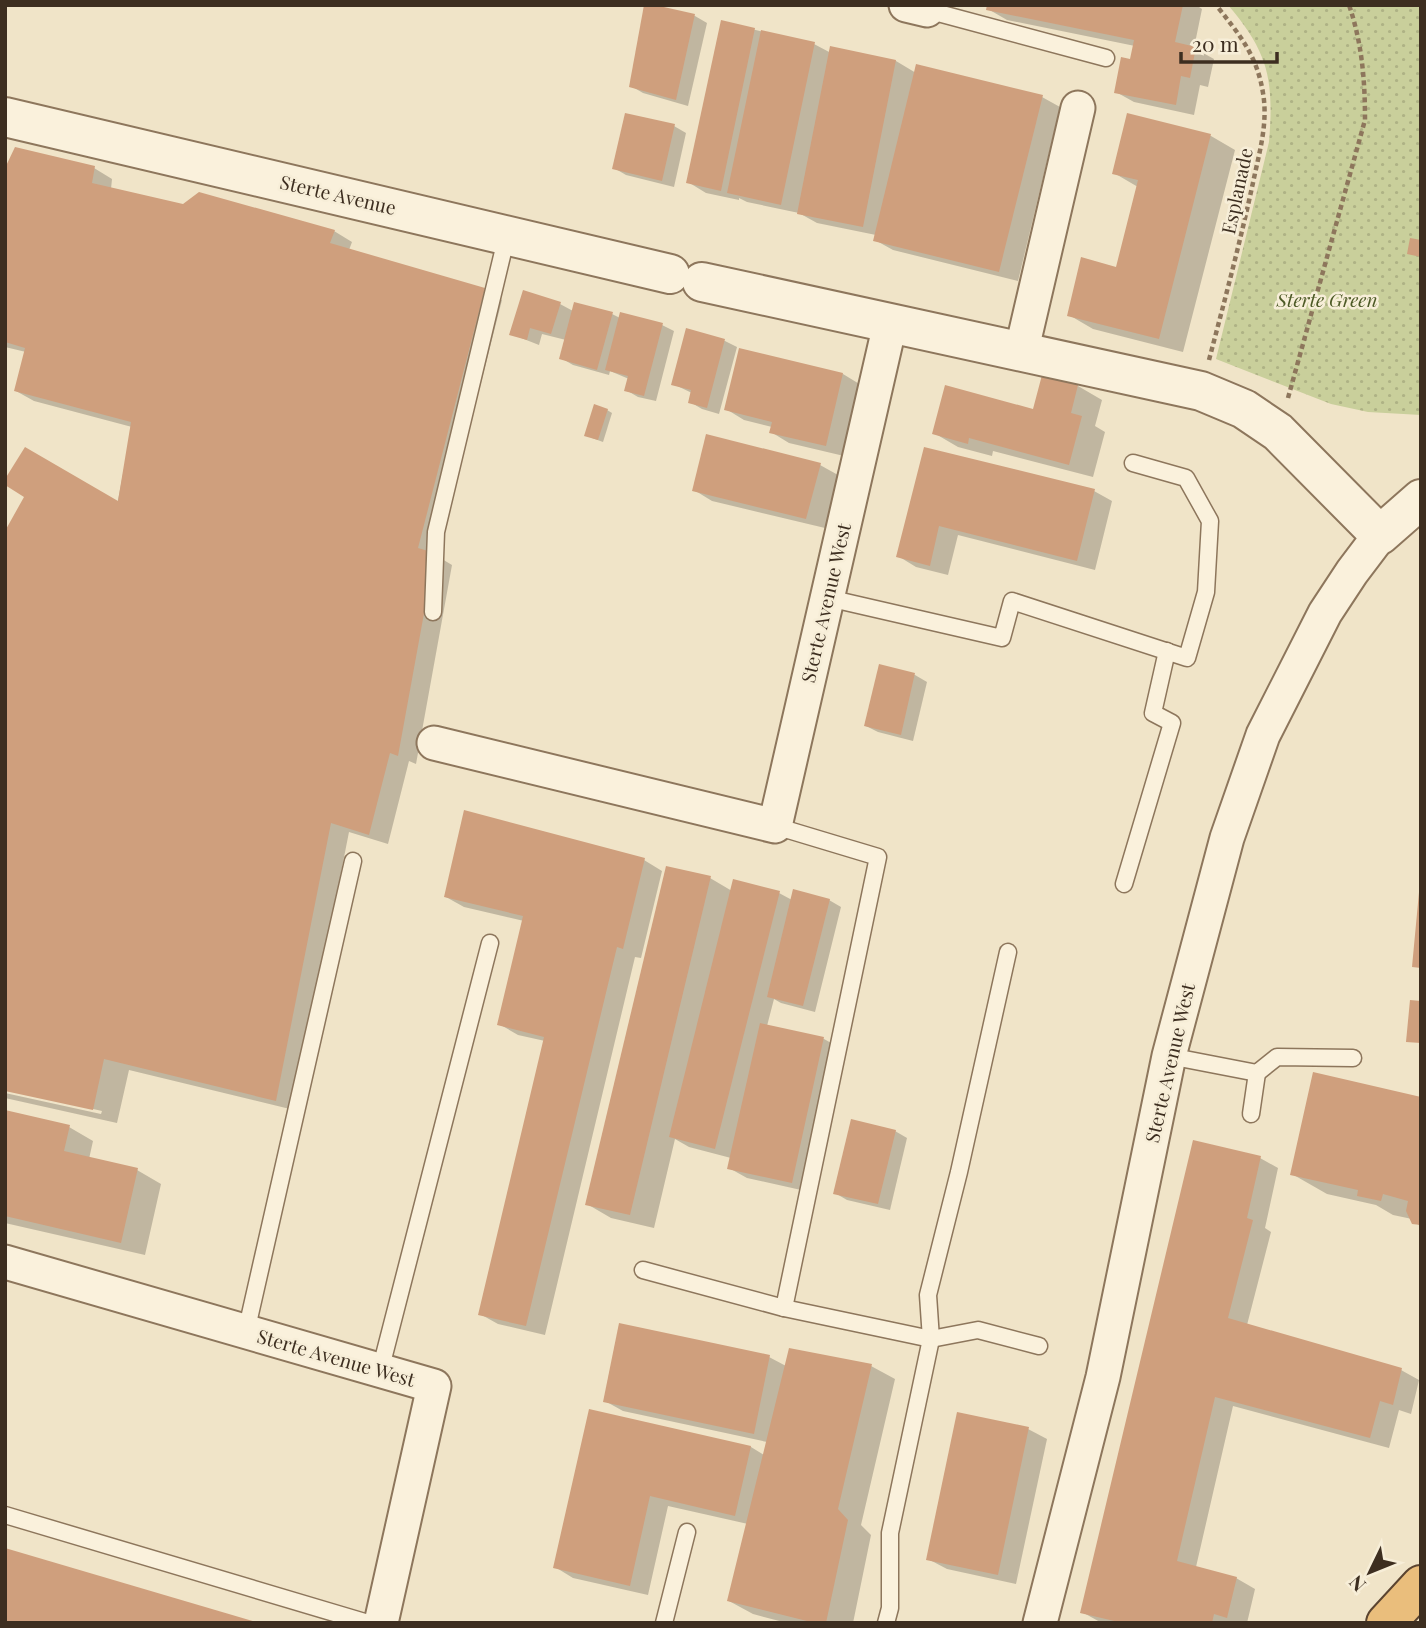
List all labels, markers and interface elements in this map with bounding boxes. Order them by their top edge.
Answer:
scale bar [1181,21,1277,65]
text: 20 m [1192,29,1239,57]
street label: Esplanade [1214,145,1258,236]
street label: Sterte Avenue [278,168,399,220]
park label: Sterte Green [1276,286,1377,312]
street label: Sterte Avenue West [794,520,856,685]
street label: Sterte Avenue West [1138,980,1200,1145]
street label: Sterte Avenue West [254,1322,418,1392]
north arrow [1335,1537,1405,1607]
text: N [1342,1570,1371,1598]

